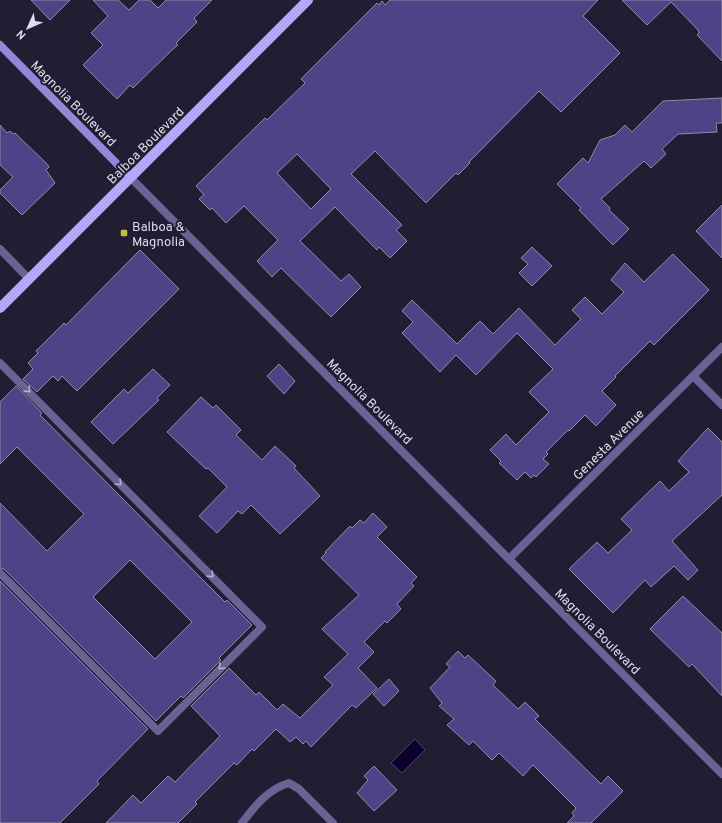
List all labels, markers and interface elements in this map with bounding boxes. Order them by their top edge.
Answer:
north arrow [8,8,48,48]
text: N [14,27,29,42]
street label: Magnolia Boulevard [26,58,119,151]
street label: Balboa Boulevard [105,105,188,188]
place label: Balboa & Magnolia [132,220,185,251]
marker: Balboa & Magnolia [119,228,129,238]
street label: Magnolia Boulevard [322,356,415,449]
one-way arrow [23,385,30,393]
street label: Genesta Avenue [571,407,648,484]
one-way arrow [114,478,122,485]
one-way arrow [206,570,214,578]
street label: Magnolia Boulevard [550,586,643,679]
one-way arrow [219,662,226,670]

